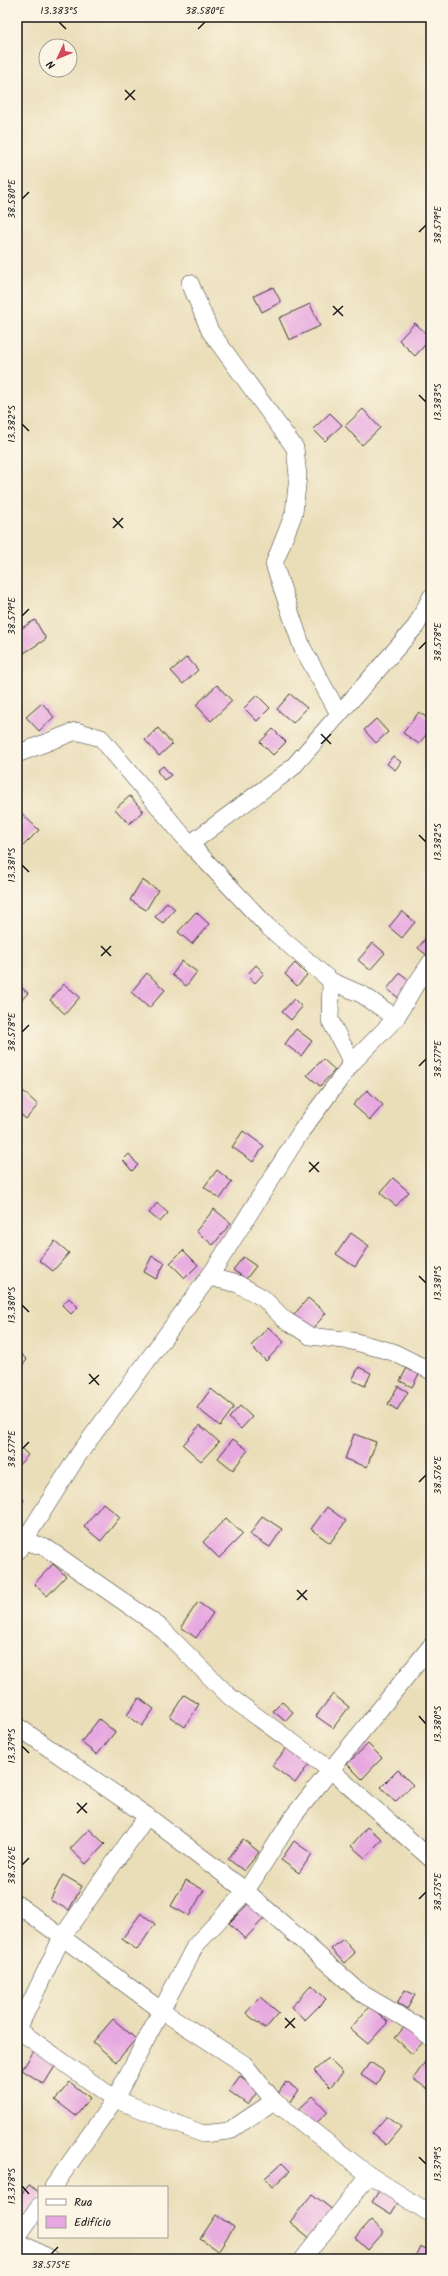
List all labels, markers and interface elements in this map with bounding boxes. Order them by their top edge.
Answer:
text: 13.383°S [40,3,78,19]
text: 38.580°E [185,3,226,19]
north arrow [38,38,78,78]
text: N [43,55,60,73]
text: 38.580°E [4,178,20,219]
text: 38.579°E [430,205,446,244]
text: 13.383°S [430,383,446,421]
text: 13.382°S [4,405,20,443]
text: 38.579°E [4,596,20,635]
text: 38.578°E [430,621,446,662]
text: 13.382°S [430,823,446,861]
text: 13.381°S [4,847,20,882]
text: 38.578°E [4,1011,20,1052]
text: 38.577°E [430,1039,446,1078]
text: 13.381°S [430,1265,446,1300]
text: 13.380°S [4,1286,20,1323]
text: 38.577°E [4,1429,20,1468]
text: 38.576°E [430,1454,446,1494]
text: 13.380°S [430,1705,446,1742]
text: 13.379°S [4,1728,20,1764]
text: 38.576°E [4,1844,20,1884]
text: 38.575°E [430,1872,446,1911]
text: 13.379°S [430,2146,446,2182]
text: 13.378°S [4,2167,20,2204]
legend [38,2186,168,2238]
text: Rua [74,2193,93,2212]
text: Edifício [74,2213,111,2232]
text: 38.575°E [32,2257,71,2273]

